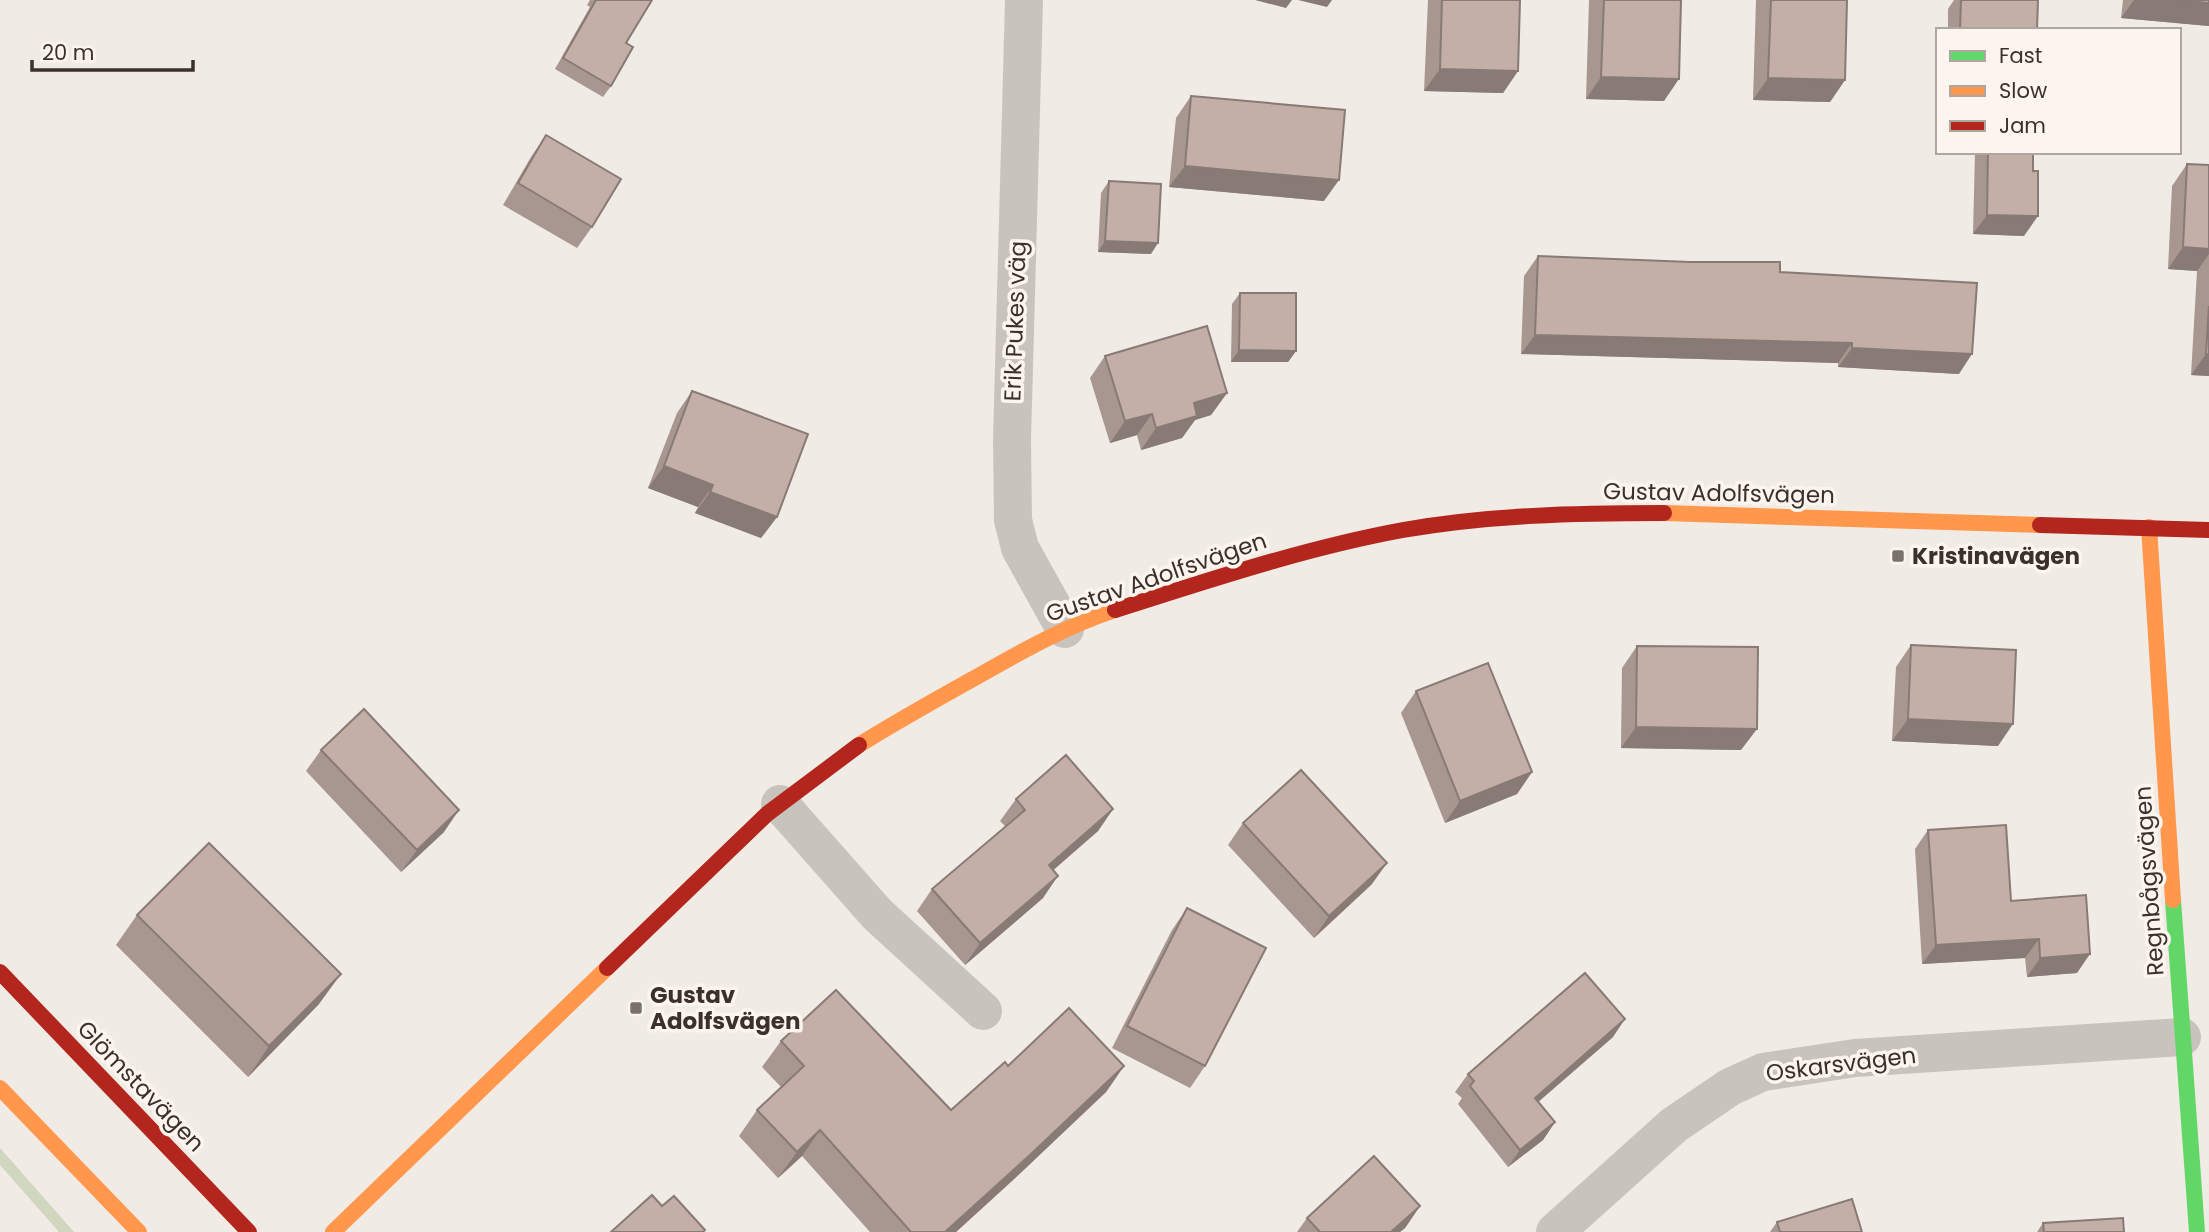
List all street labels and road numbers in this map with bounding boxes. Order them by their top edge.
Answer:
street label: Erik Pukes väg [996,240,1034,402]
street label: Gustav Adolfsvägen [1603,475,1835,511]
street label: Gustav Adolfsvägen [1041,524,1271,630]
street label: Regnbågsvägen [2126,785,2172,977]
street label: Glömstavägen [70,1013,212,1159]
street label: Oskarsvägen [1764,1039,1918,1089]

